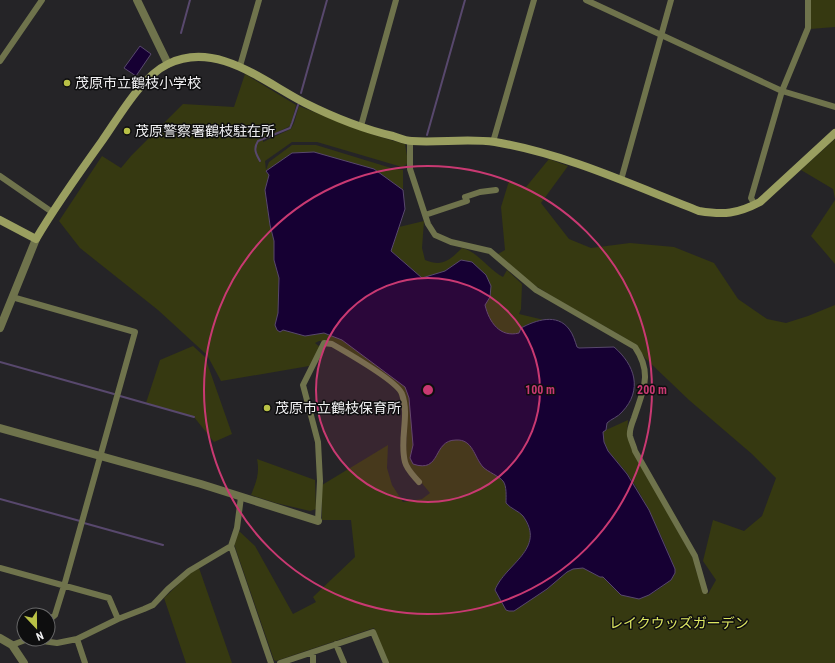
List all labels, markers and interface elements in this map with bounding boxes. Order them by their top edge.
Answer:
place label: 茂原市立鶴枝小学校 [75,75,201,91]
marker: 茂原市立鶴枝小学校 [62,78,72,88]
place label: 茂原警察署鶴枝駐在所 [135,123,275,139]
marker: 茂原警察署鶴枝駐在所 [122,126,132,136]
centre of rings [421,383,435,397]
text: 100 m [525,383,555,397]
text: 200 m [637,383,667,397]
place label: 茂原市立鶴枝保育所 [275,400,401,416]
marker: 茂原市立鶴枝保育所 [262,403,272,413]
north arrow [16,607,56,647]
park label: レイクウッズガーデン [609,615,749,631]
text: N [34,629,45,643]

